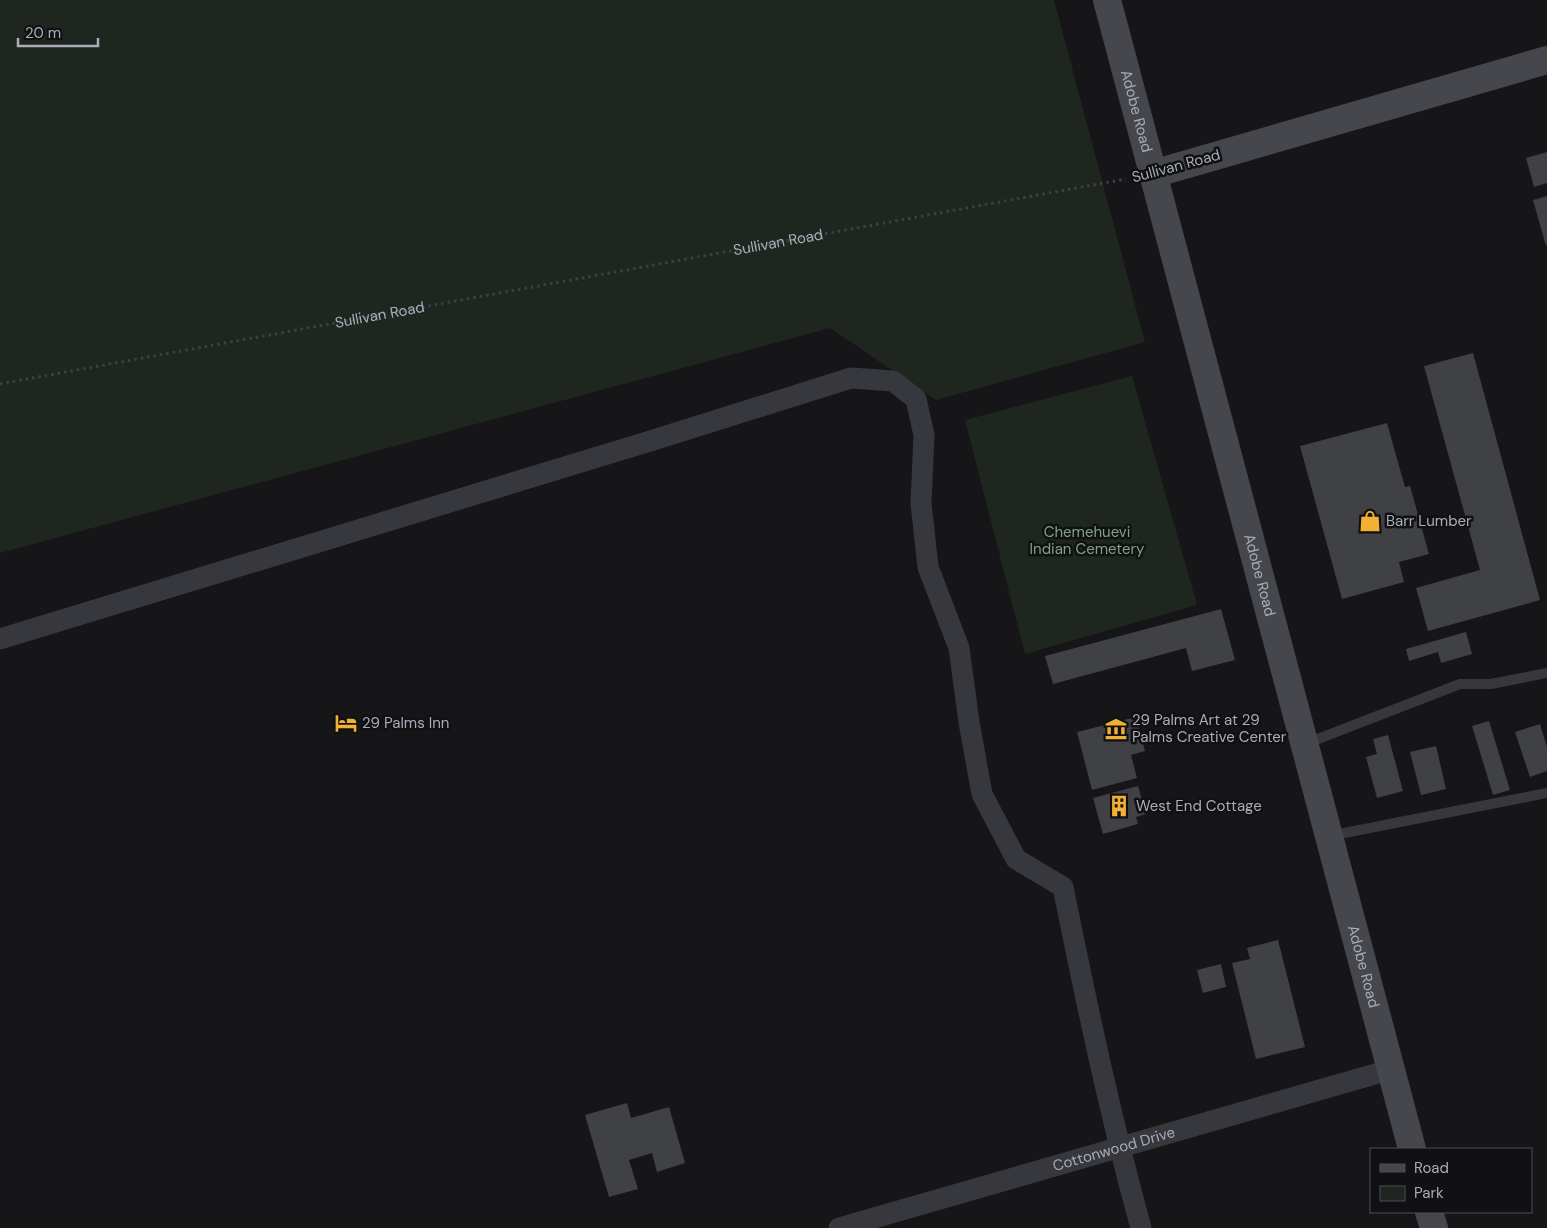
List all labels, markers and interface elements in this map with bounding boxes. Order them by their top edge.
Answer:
scale bar [18,15,98,47]
text: 20 m [25,23,61,43]
street label: Adobe Road [1116,68,1157,155]
street label: Sullivan Road [1130,145,1222,187]
street label: Sullivan Road [732,224,825,260]
street label: Sullivan Road [333,297,426,333]
shop icon: Barr Lumber [1357,508,1383,534]
place label: Barr Lumber [1386,511,1472,531]
park label: Chemehuevi Indian Cemetery [1030,522,1145,559]
street label: Adobe Road [1239,532,1280,619]
hotel icon: 29 Palms Inn [333,710,359,736]
place label: 29 Palms Art at 29 Palms Creative Center [1132,710,1287,747]
place label: 29 Palms Inn [362,713,449,733]
museum icon: 29 Palms Art at 29 Palms Creative Center [1103,716,1129,742]
building icon: West End Cottage [1106,793,1132,819]
place label: West End Cottage [1136,796,1262,816]
street label: Adobe Road [1343,923,1384,1010]
street label: Cottonwood Drive [1050,1122,1177,1176]
legend [1370,1148,1532,1213]
text: Road [1414,1158,1449,1178]
text: Park [1414,1183,1444,1203]

